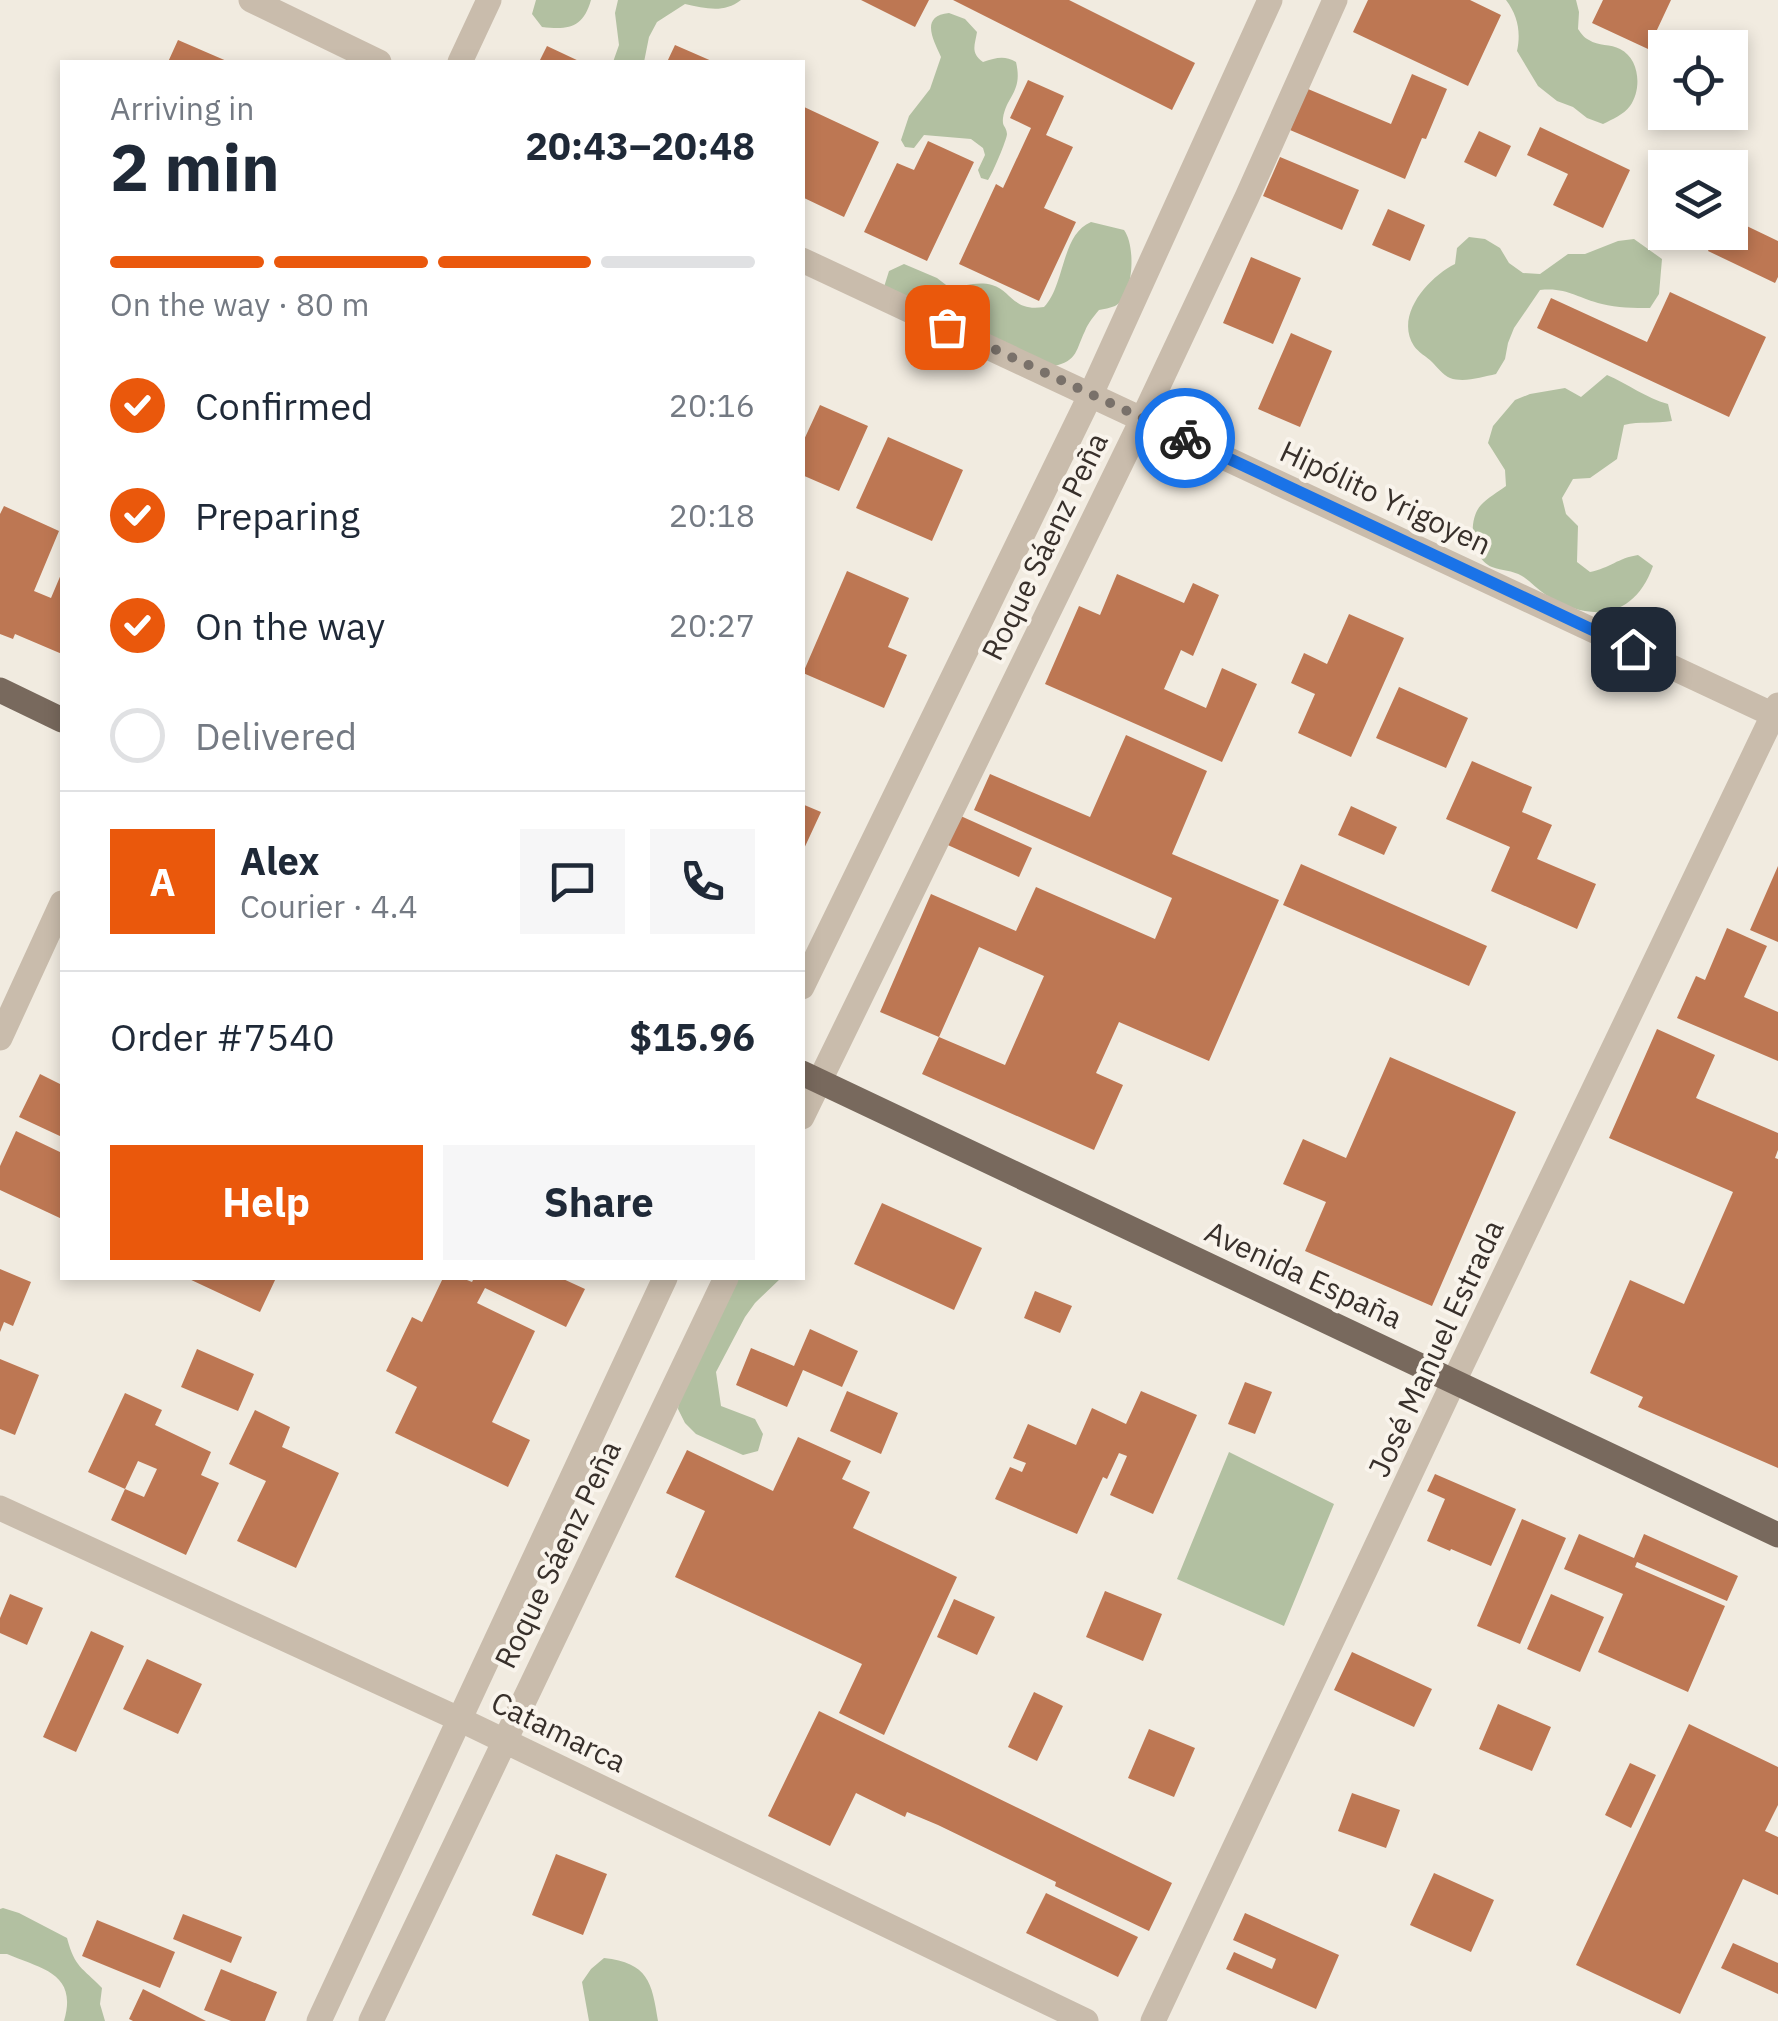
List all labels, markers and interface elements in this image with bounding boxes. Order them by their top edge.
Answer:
map controls [1648,30,1748,250]
button: locate [1648,30,1748,130]
text: Arriving in [110,87,255,129]
text: 20:43–20:48 [525,121,755,170]
text: 2 min [110,124,280,209]
button: layers [1648,150,1748,250]
text: On the way · 80 m [110,283,370,325]
pin [905,285,990,370]
icon: bag [920,300,975,355]
icon: check [110,378,165,433]
text: Confirmed [195,381,373,430]
text: 20:16 [669,384,755,426]
courier [1135,388,1235,488]
icon: bike [1158,411,1213,466]
street label: Roque Sáenz Peña [972,426,1116,666]
street label: Hipólito Yrigoyen [1274,431,1498,563]
icon: check [110,488,165,543]
text: Preparing [195,491,360,540]
text: 20:18 [669,494,755,536]
icon: check [110,598,165,653]
text: On the way [195,601,385,650]
text: 20:27 [669,604,755,646]
pin [1591,607,1676,692]
icon: home [1606,622,1661,677]
text: Delivered [195,711,357,760]
button: chat [520,829,625,934]
button: phone [650,829,755,934]
text: Alex [240,836,320,885]
text: A [149,857,176,906]
text: Courier · 4.4 [240,885,418,927]
text: Order #7540 [110,1012,335,1061]
text: $15.96 [629,1012,755,1061]
button: Help [110,1145,423,1260]
button: Share [443,1145,755,1260]
street label: Avenida España [1199,1211,1409,1337]
street label: José Manuel Estrada [1358,1213,1512,1483]
street label: Roque Sáenz Peña [485,1434,629,1674]
street label: Catamarca [485,1682,633,1780]

